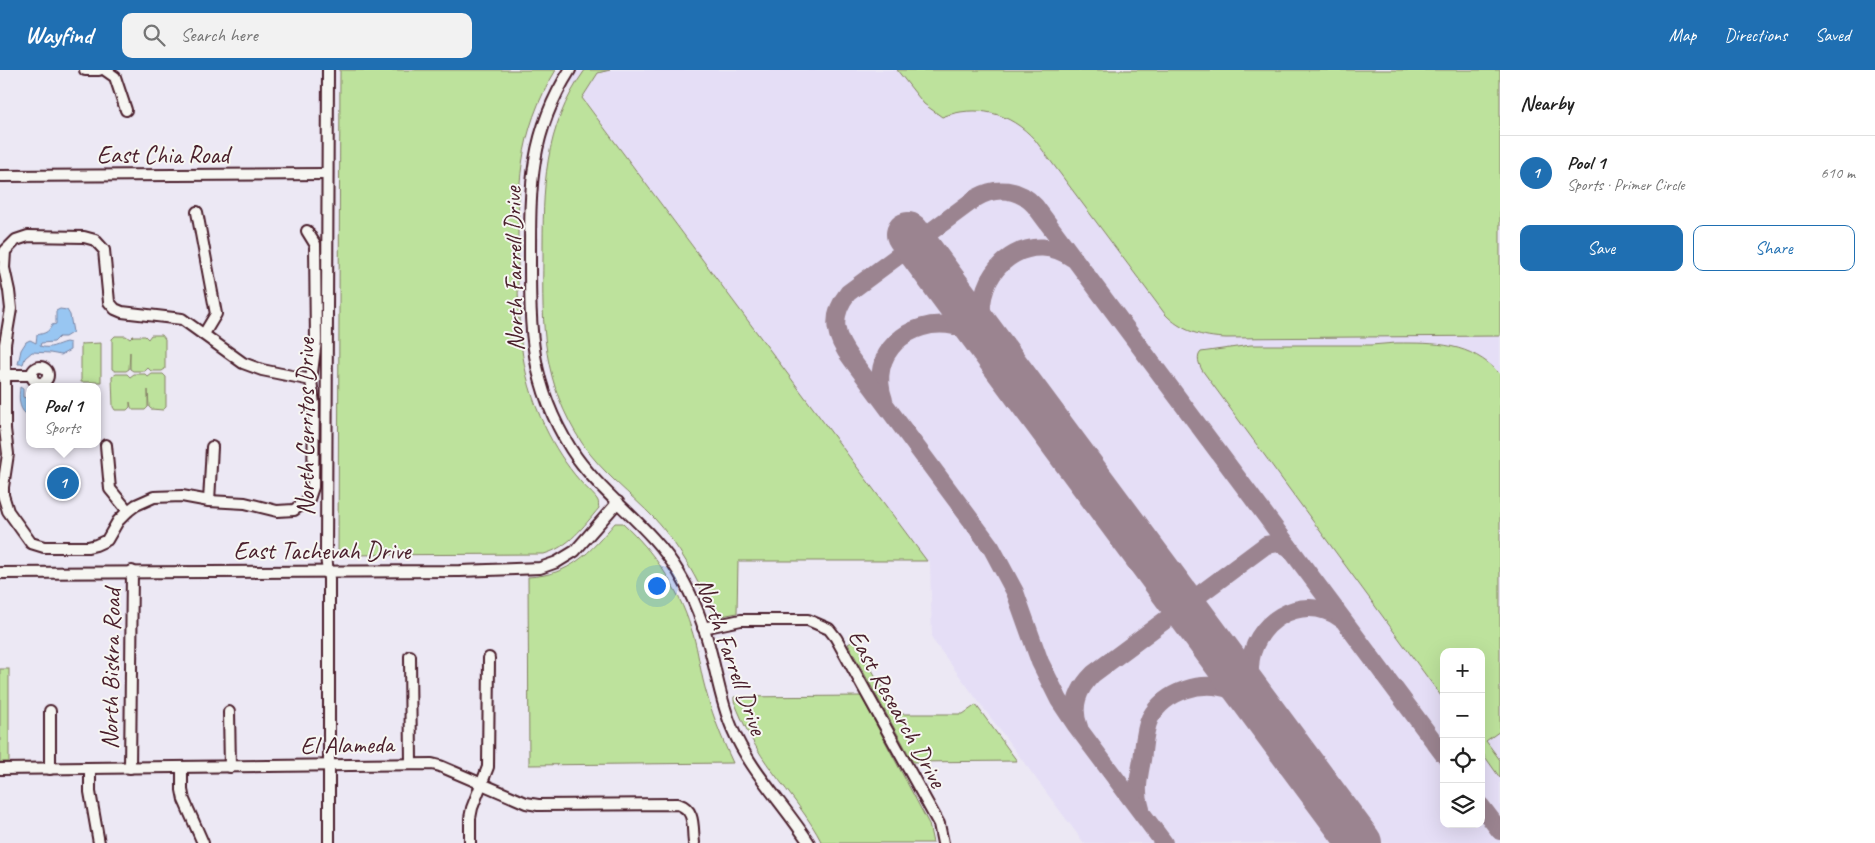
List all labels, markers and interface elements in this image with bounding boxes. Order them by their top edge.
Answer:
search box [122,13,472,58]
text: Wayfind [25,20,92,50]
icon: search [140,21,168,49]
text: Search here [180,23,258,47]
text: Map [1669,24,1696,46]
text: Directions [1724,24,1787,46]
text: Saved [1815,24,1850,46]
text: Nearby [1520,90,1573,116]
street label: East Chia Road [97,139,233,171]
text: Pool 1 [1567,151,1606,175]
text: 1 [1532,163,1540,183]
text: 610 m [1821,163,1855,183]
text: Sports · Primer Circle [1567,175,1684,195]
street label: North Farrell Drive [497,185,531,352]
button: Save [1520,225,1683,271]
button: Share [1693,225,1855,271]
street label: North Cerritos Drive [290,336,322,516]
popup [26,383,101,448]
text: Pool 1 [44,394,83,418]
text: Sports [44,418,80,438]
pin: 1 [47,464,79,502]
street label: East Tachevah Drive [234,535,412,567]
your location [644,573,670,599]
street label: North Farrell Drive [688,574,775,741]
street label: North Biskra Road [94,584,128,750]
street label: East Research Drive [840,624,955,795]
map controls [1440,648,1485,828]
button: + [1440,648,1485,693]
button: − [1440,693,1485,738]
street label: El Alameda [300,728,397,762]
button: locate [1440,738,1485,783]
button: layers [1440,783,1485,828]

